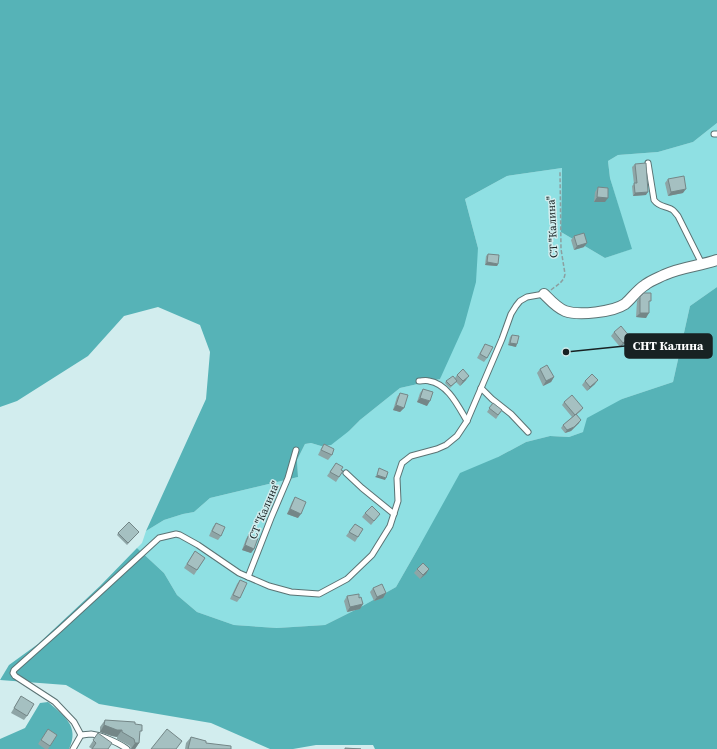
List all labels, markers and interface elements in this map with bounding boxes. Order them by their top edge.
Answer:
street label: СТ "Калина" [543,196,562,258]
callout: СНТ Калина [625,334,712,358]
text: СНТ Калина [633,338,704,354]
street label: СТ "Калина" [245,479,283,542]

